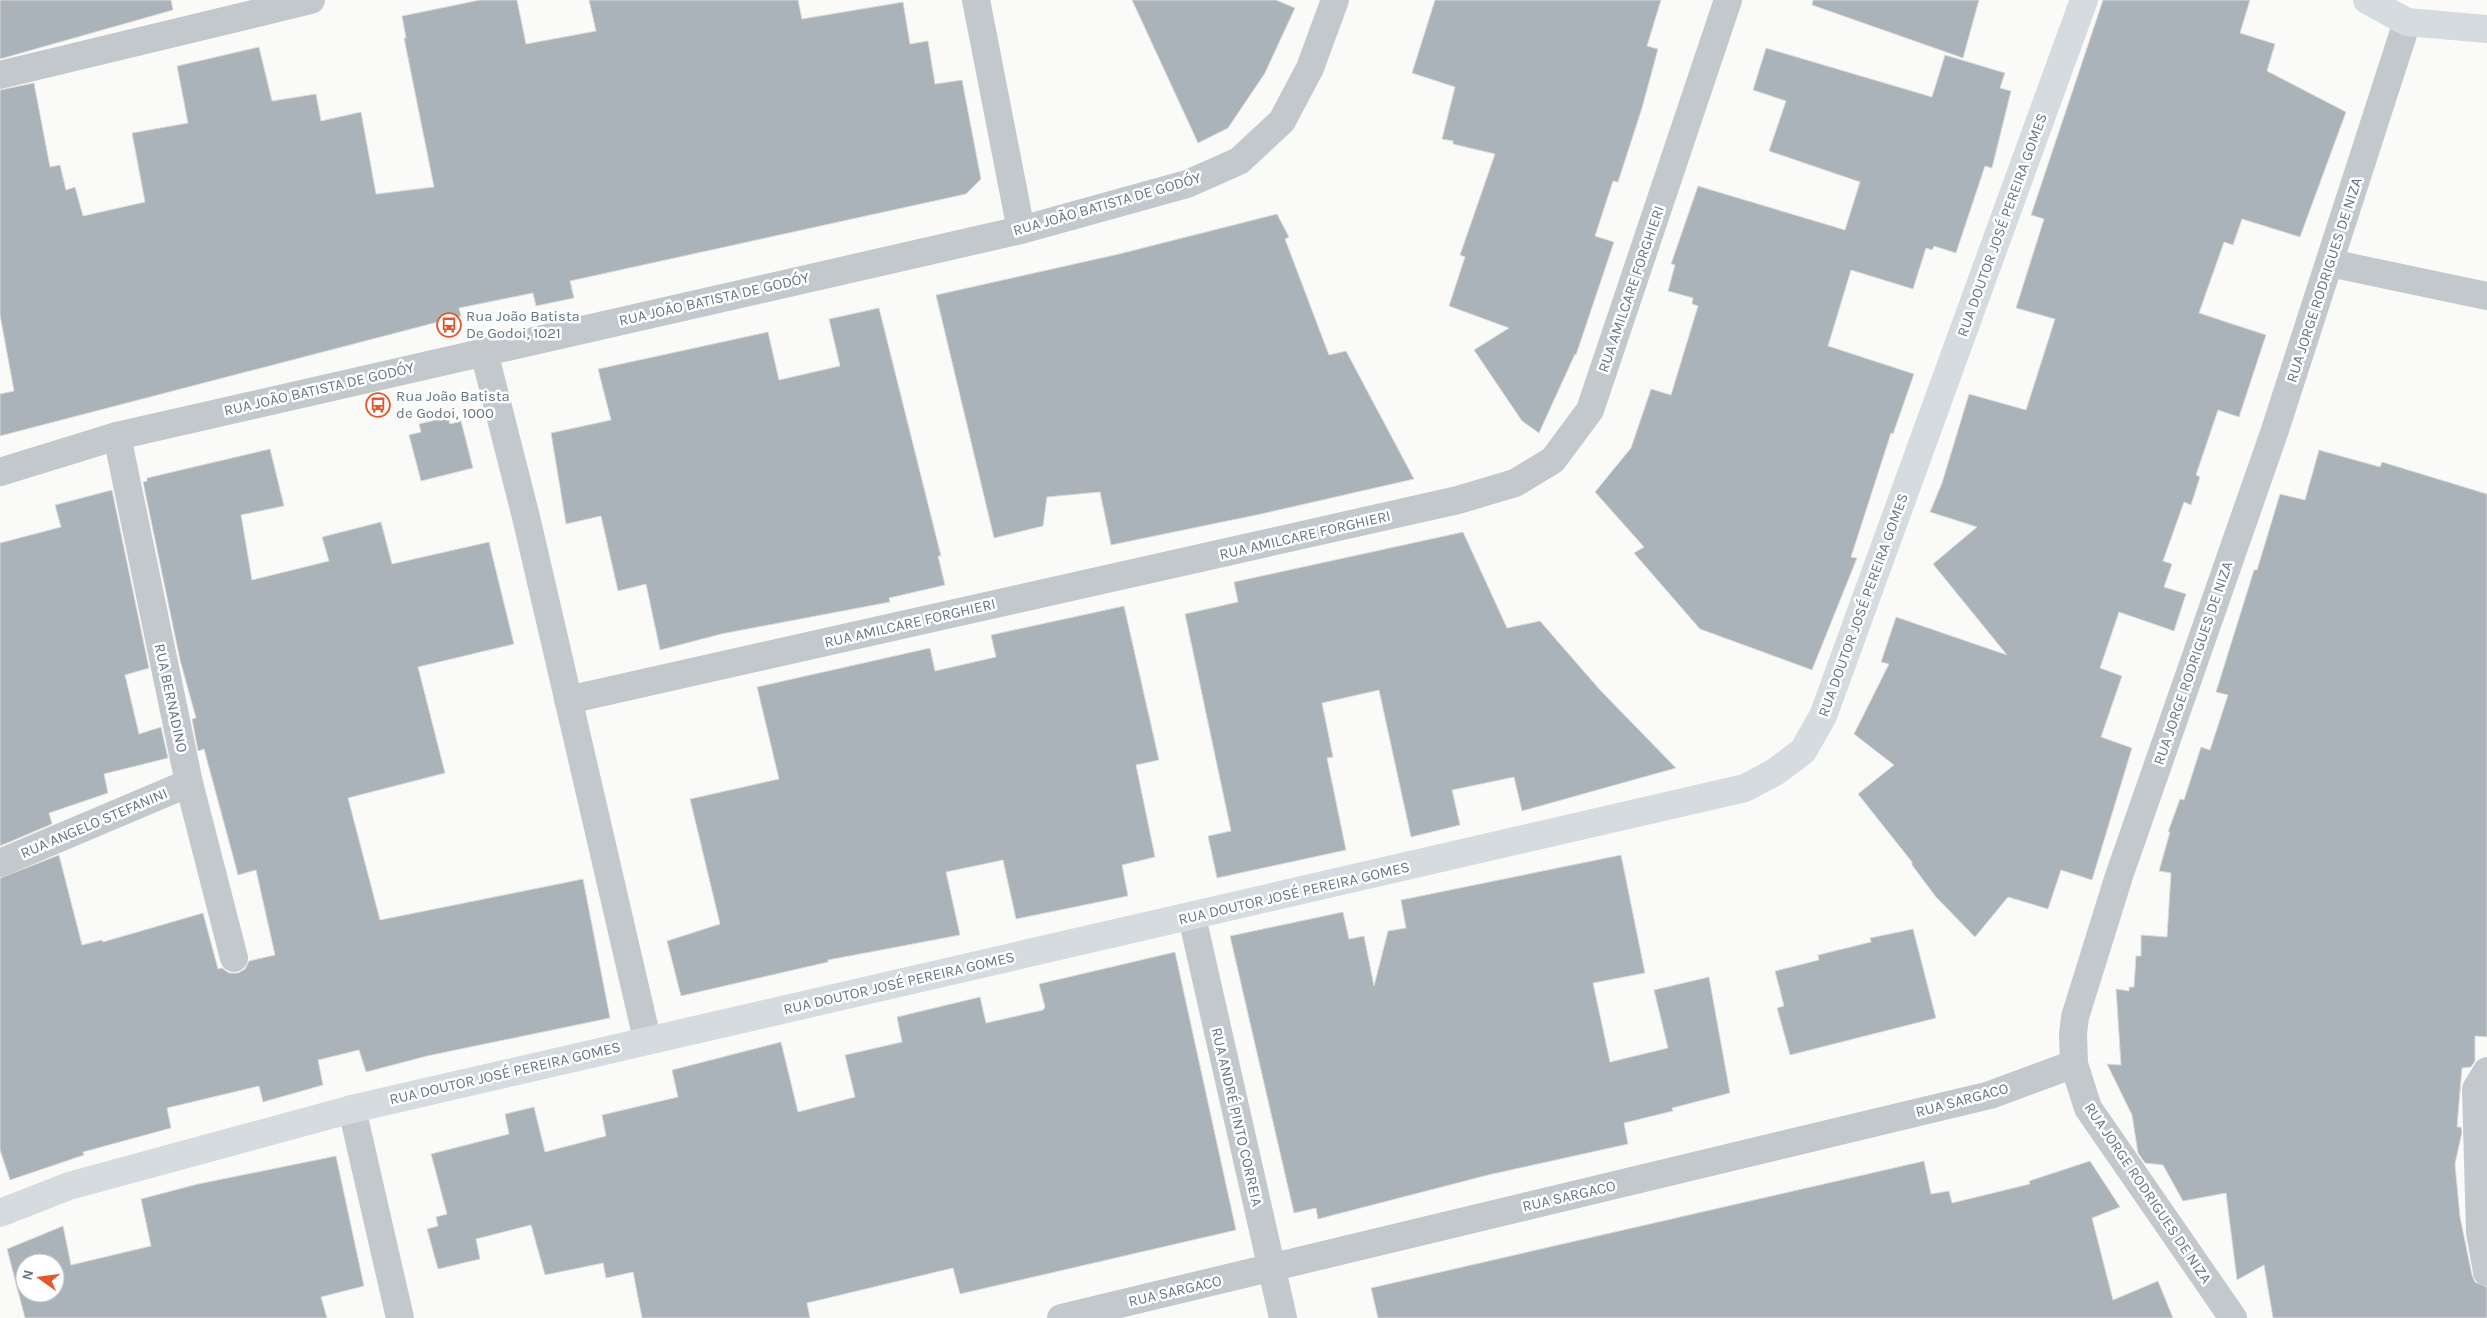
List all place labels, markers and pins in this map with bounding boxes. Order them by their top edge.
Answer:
place label: Rua João Batista De Godoi, 1021 [466,307,580,342]
bus stop icon: Rua João Batista De Godoi, 1021 [436,312,462,338]
place label: Rua João Batista de Godoi, 1000 [396,387,510,422]
bus stop icon: Rua João Batista de Godoi, 1000 [365,392,391,418]

